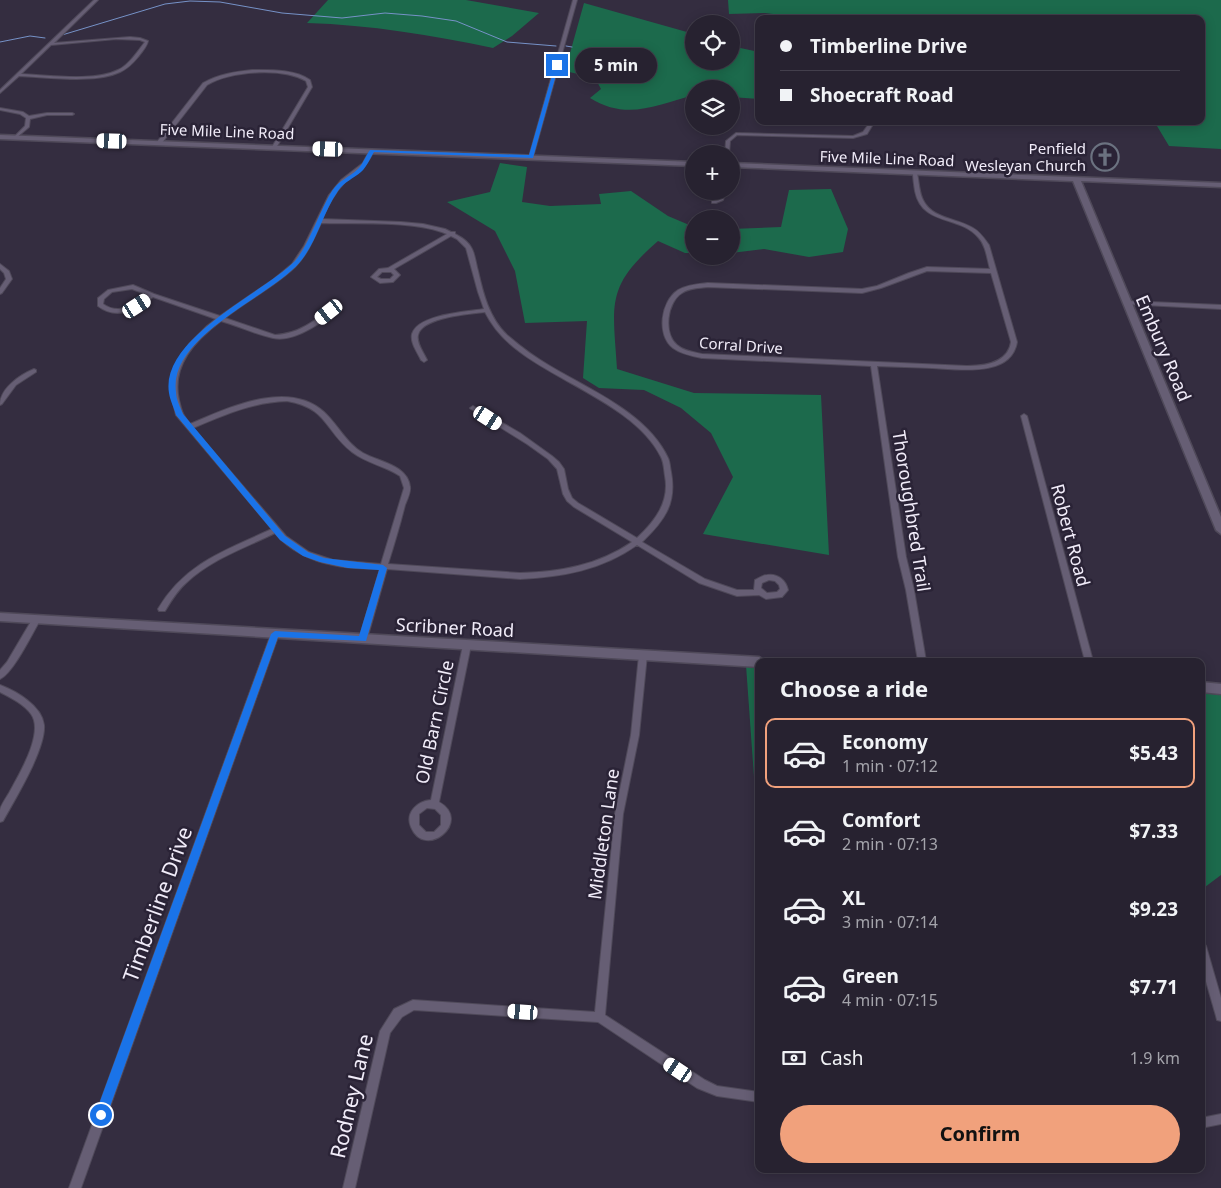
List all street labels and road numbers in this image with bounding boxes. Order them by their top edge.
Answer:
street label: Five Mile Line Road [159,119,295,143]
street label: Five Mile Line Road [819,146,955,170]
street label: Embury Road [1131,291,1197,405]
street label: Corral Drive [698,332,784,358]
street label: Thoroughbred Trail [887,429,937,593]
street label: Robert Road [1046,481,1096,589]
street label: Scribner Road [395,612,515,642]
street label: Old Barn Circle [409,658,459,786]
street label: Middleton Lane [582,767,624,901]
street label: Timberline Drive [116,823,198,985]
street label: Rodney Lane [323,1031,379,1161]

